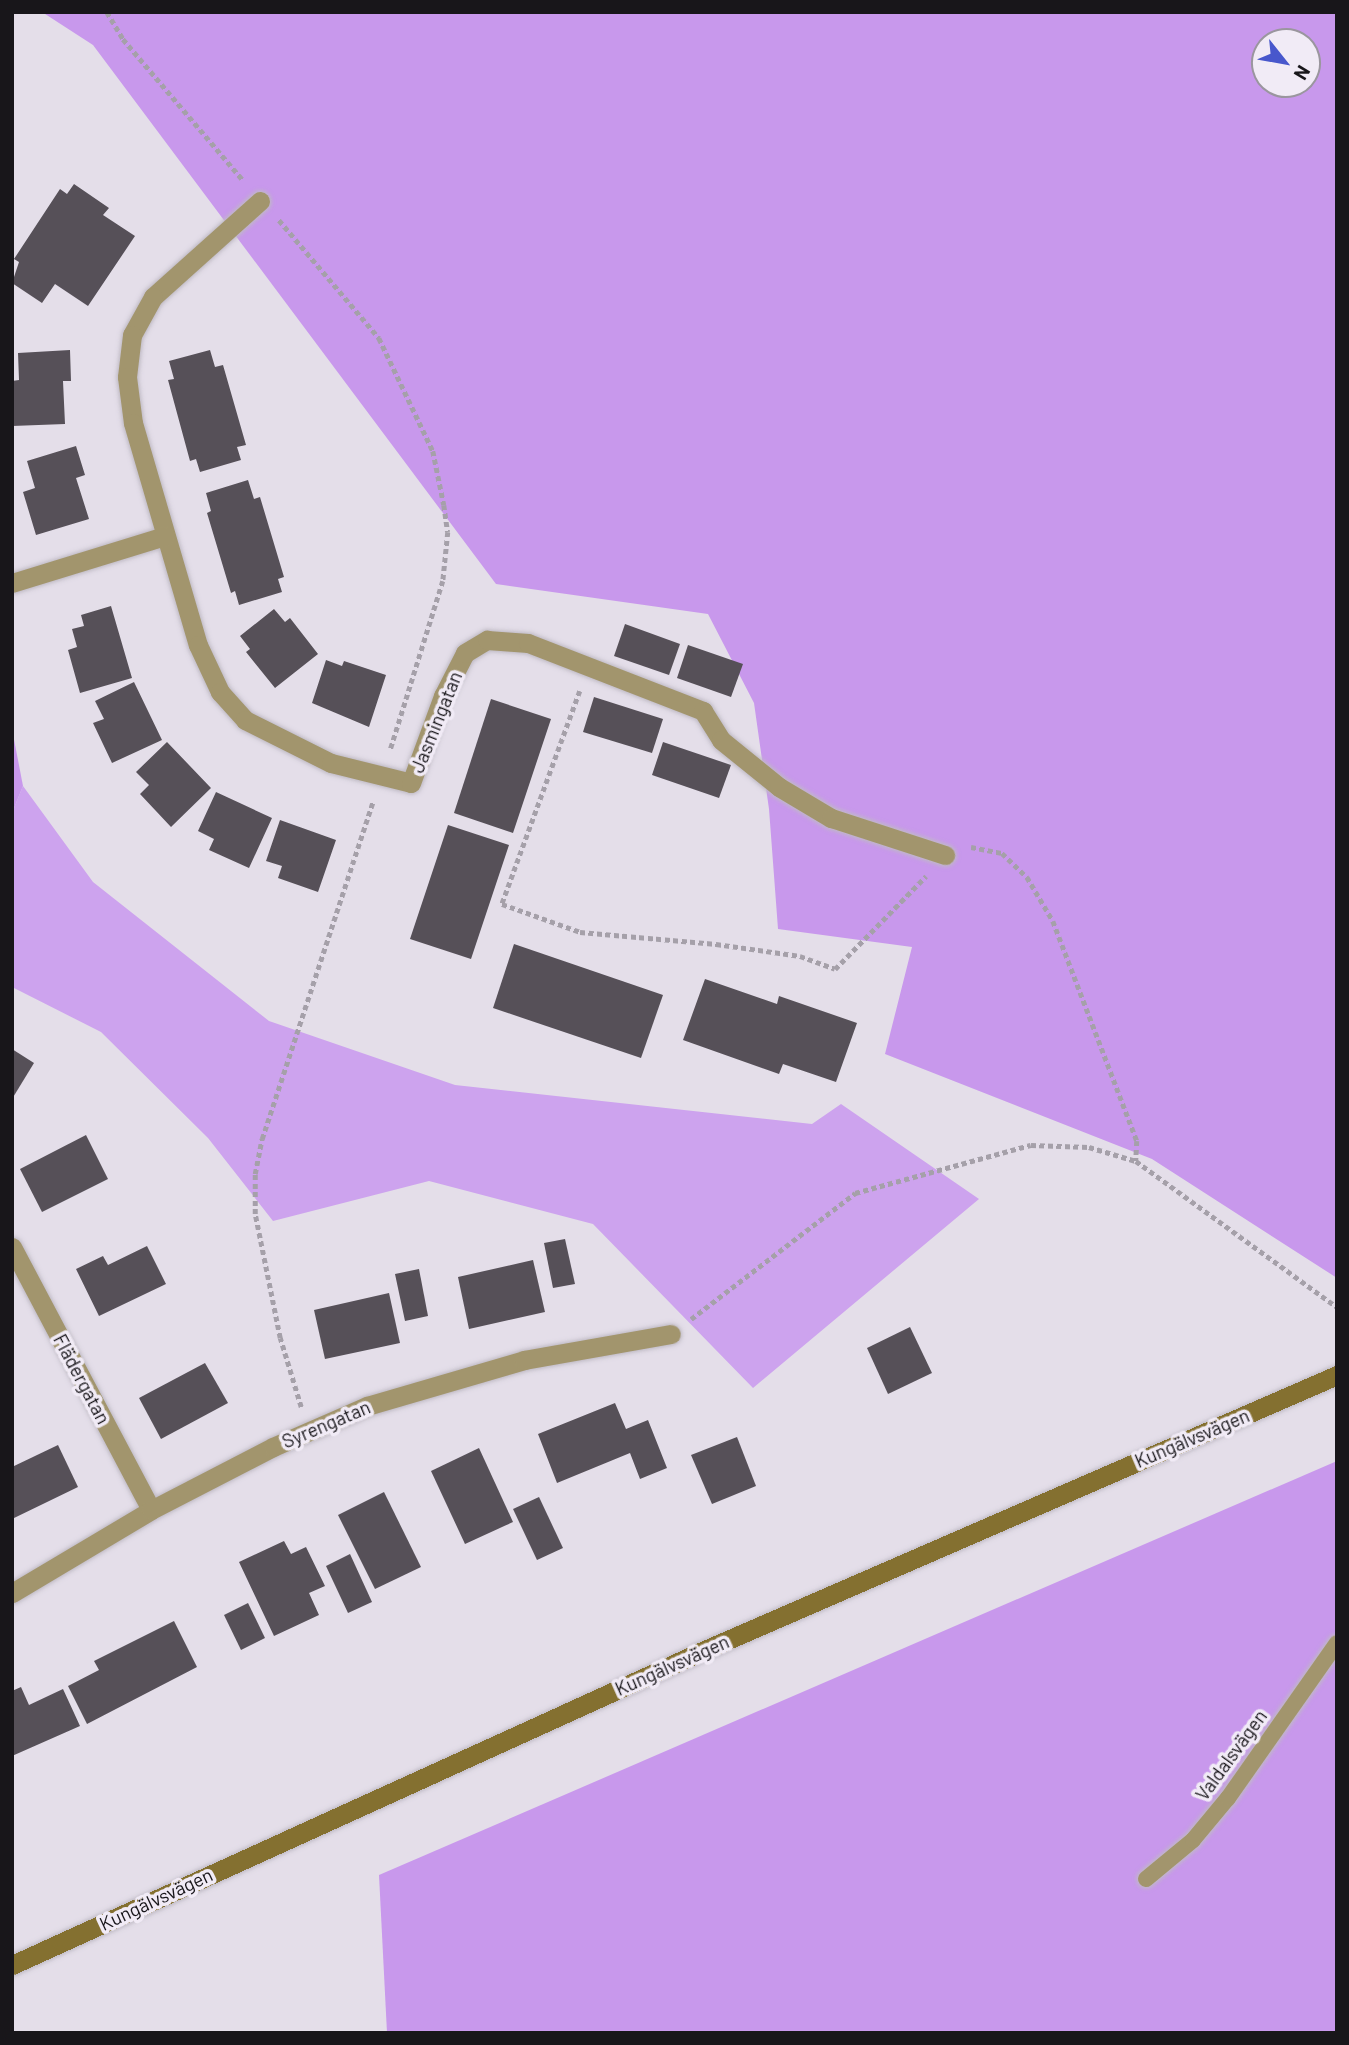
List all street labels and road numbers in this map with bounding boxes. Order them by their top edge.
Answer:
street label: Jasmingatan [405,668,467,776]
street label: Flädergatan [49,1330,115,1428]
street label: Syrengatan [278,1395,374,1453]
street label: Kungälvsvägen [1131,1404,1253,1472]
street label: Kungälvsvägen [612,1630,732,1700]
street label: Valdalsvägen [1191,1705,1271,1805]
street label: Kungälvsvägen [96,1863,216,1935]

